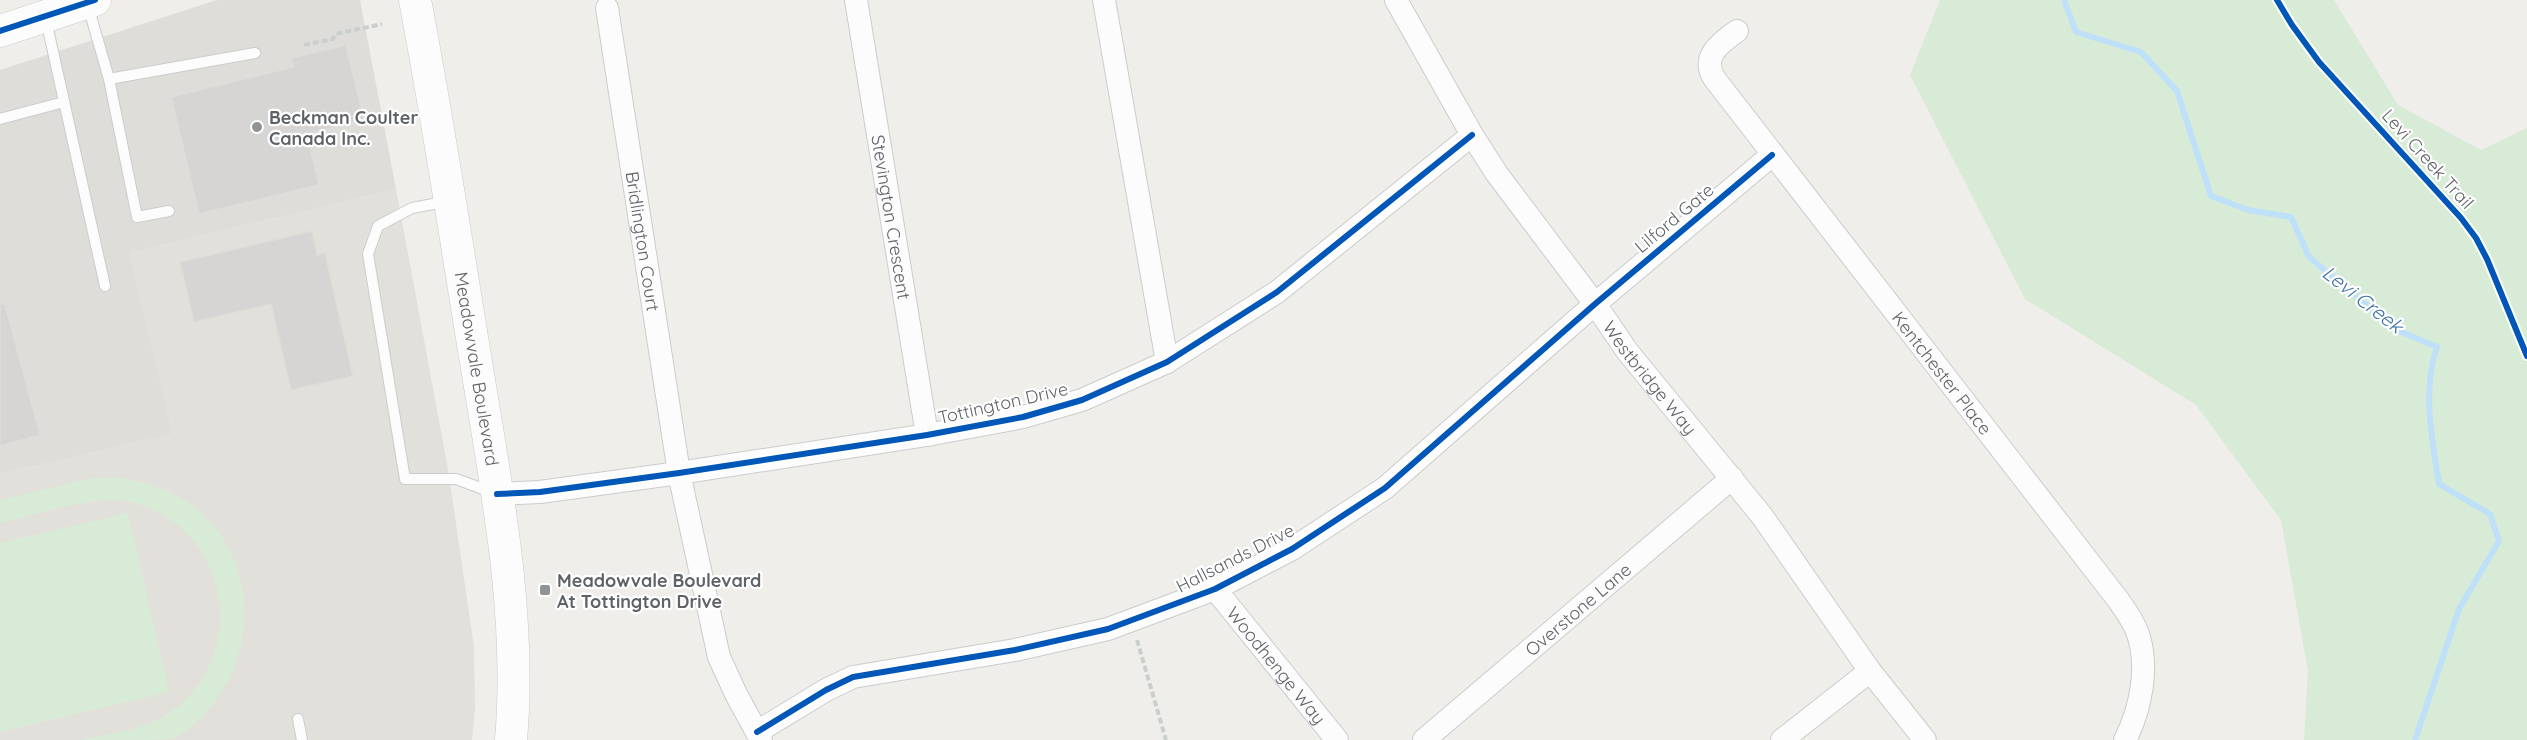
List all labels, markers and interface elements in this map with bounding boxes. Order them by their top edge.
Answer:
street label: Levi Creek Trail [2377,104,2479,214]
place label: Beckman Coulter Canada Inc. [269,106,418,150]
marker: Beckman Coulter Canada Inc. [250,120,264,134]
street label: Stevington Crescent [867,133,916,301]
street label: Bridlington Court [621,170,665,313]
street label: Lilford Gate [1630,178,1718,258]
water label: Levi Creek [2318,260,2410,340]
street label: Meadowvale Boulevard [450,270,504,467]
street label: Kentchester Place [1887,307,1997,439]
street label: Westbridge Way [1598,316,1702,439]
street label: Tottington Drive [936,377,1070,429]
street label: Hallsands Drive [1172,518,1298,598]
street label: Overstone Lane [1520,558,1636,661]
place label: Meadowvale Boulevard At Tottington Drive [557,569,761,613]
marker: Meadowvale Boulevard At Tottington Drive [538,583,552,597]
street label: Woodhenge Way [1222,602,1331,729]

